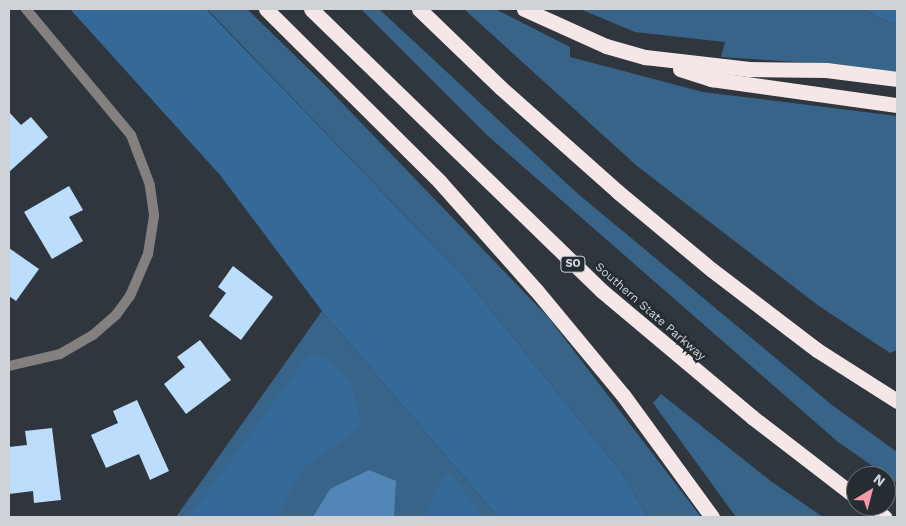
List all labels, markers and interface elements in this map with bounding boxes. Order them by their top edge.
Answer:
road number: SO [559,255,587,272]
street label: Southern State Parkway [592,260,708,364]
north arrow [846,466,896,516]
text: N [870,470,888,489]

